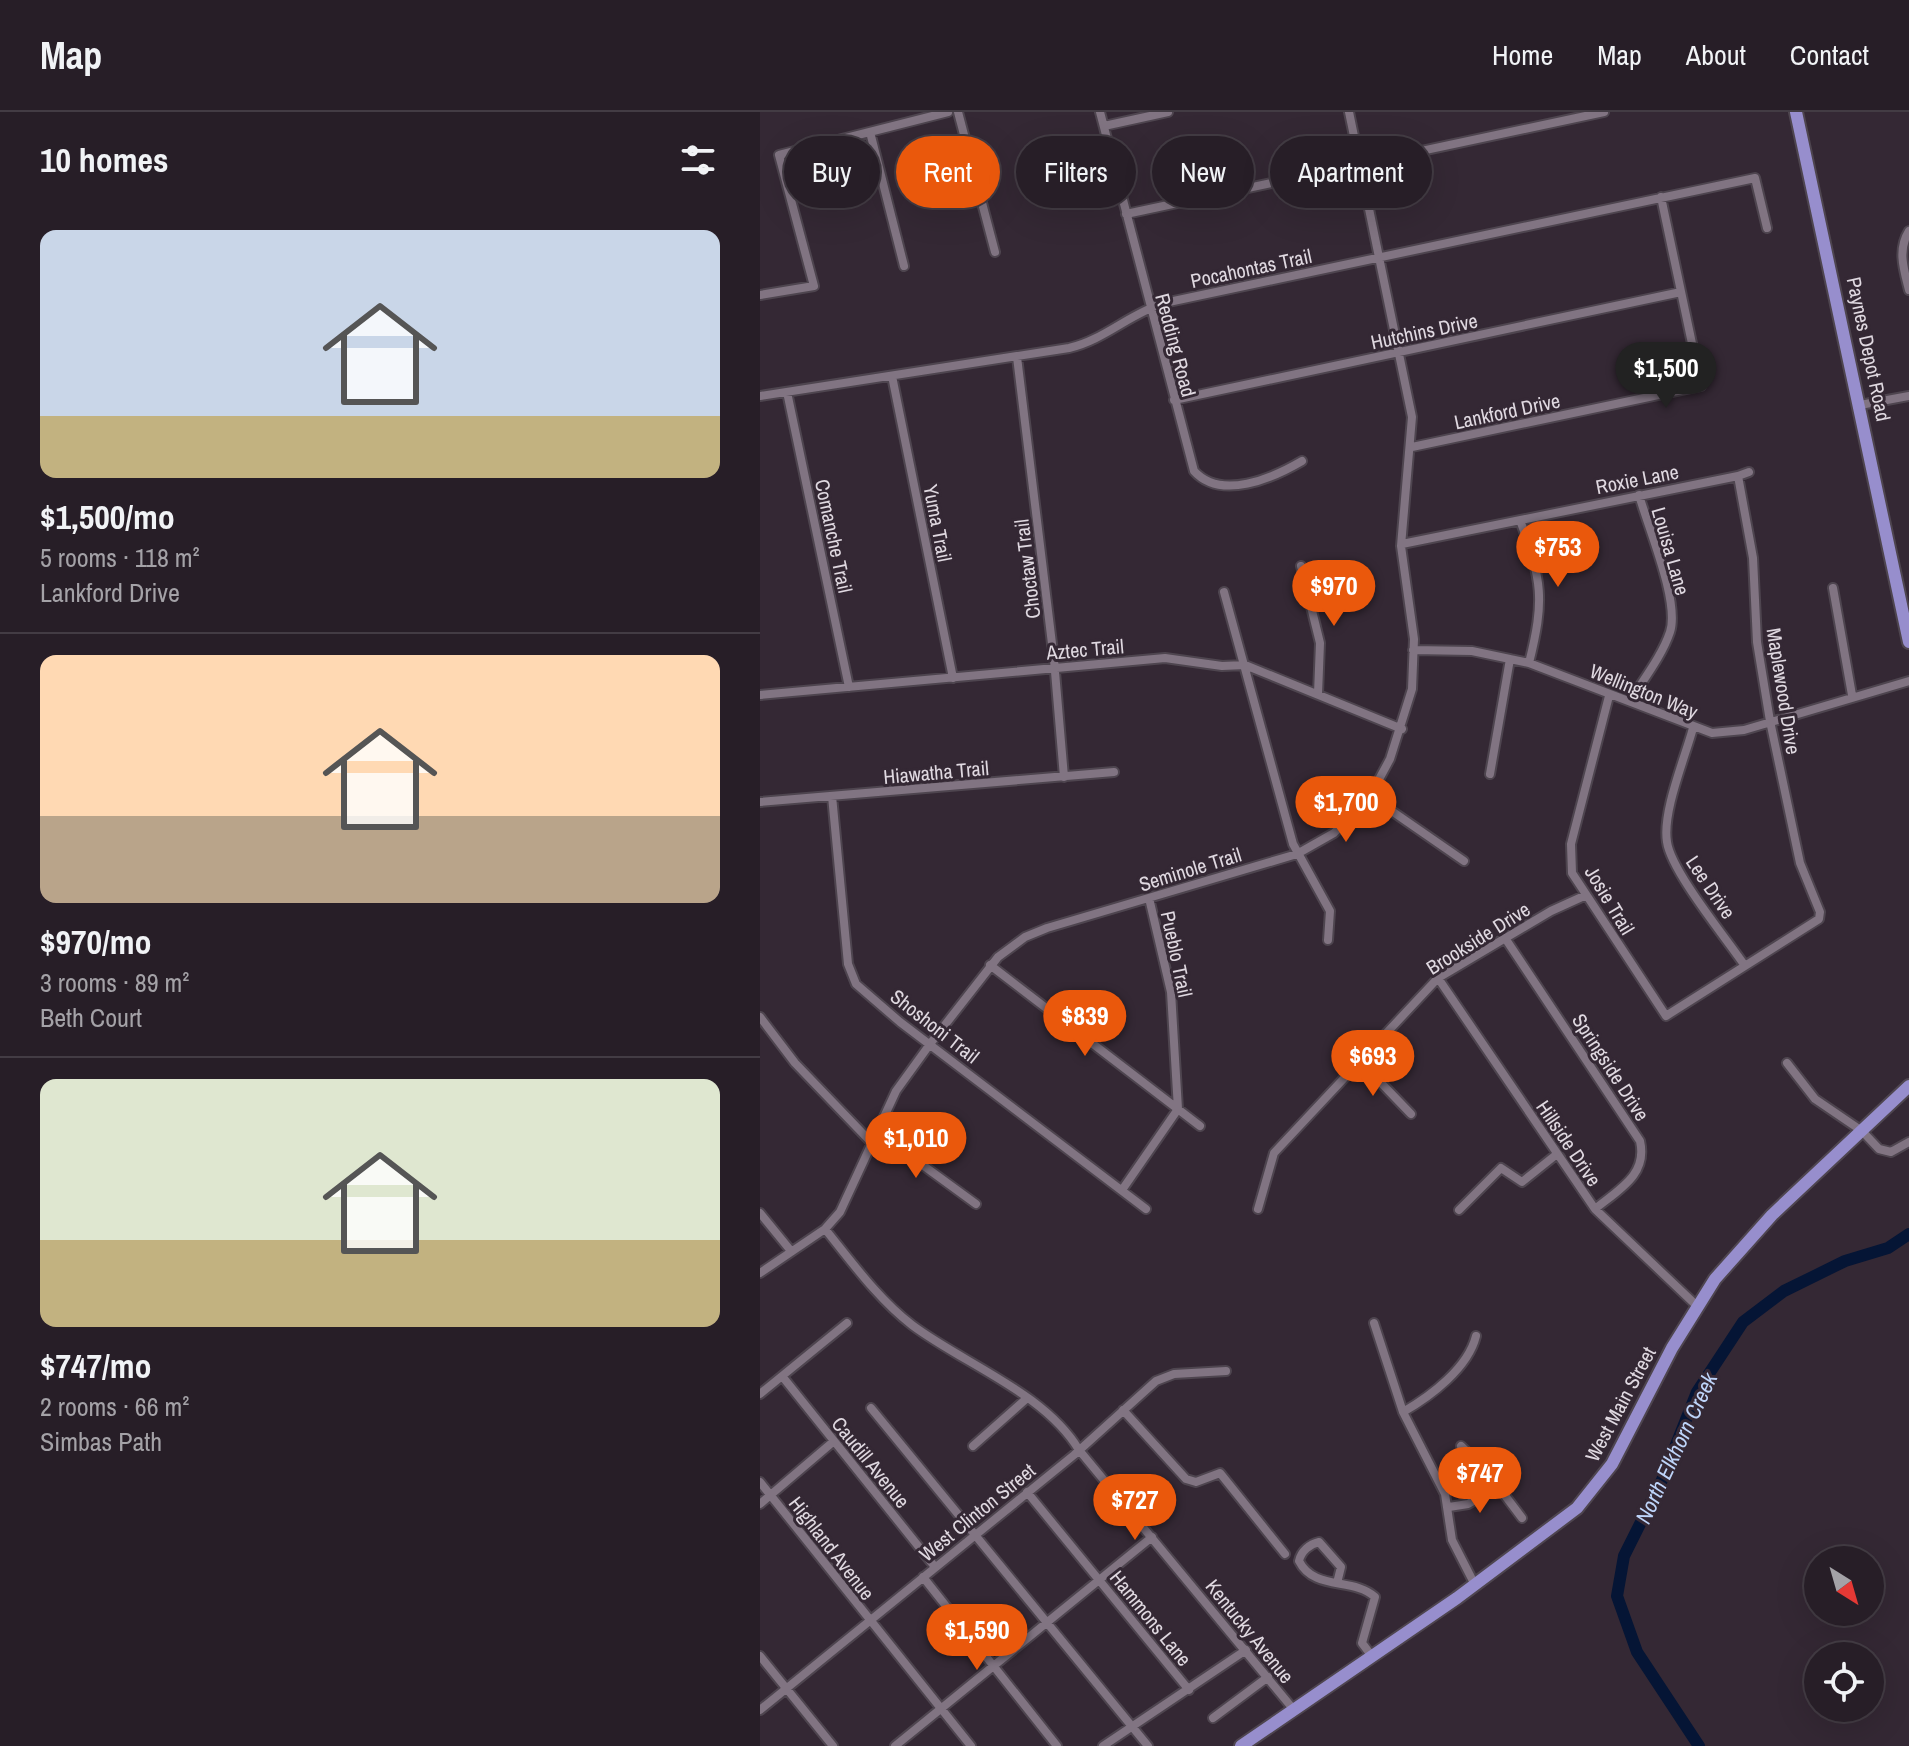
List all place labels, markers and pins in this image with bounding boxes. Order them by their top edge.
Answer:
pin: $1,500 [1601,342,1731,410]
pin: $753 [1511,521,1605,589]
pin: $970 [1287,560,1381,628]
pin: $1,700 [1281,776,1411,844]
pin: $839 [1038,990,1132,1058]
pin: $693 [1326,1030,1420,1098]
pin: $1,010 [851,1112,981,1180]
pin: $747 [1433,1447,1527,1515]
pin: $727 [1088,1474,1182,1542]
pin: $1,590 [912,1604,1042,1672]

